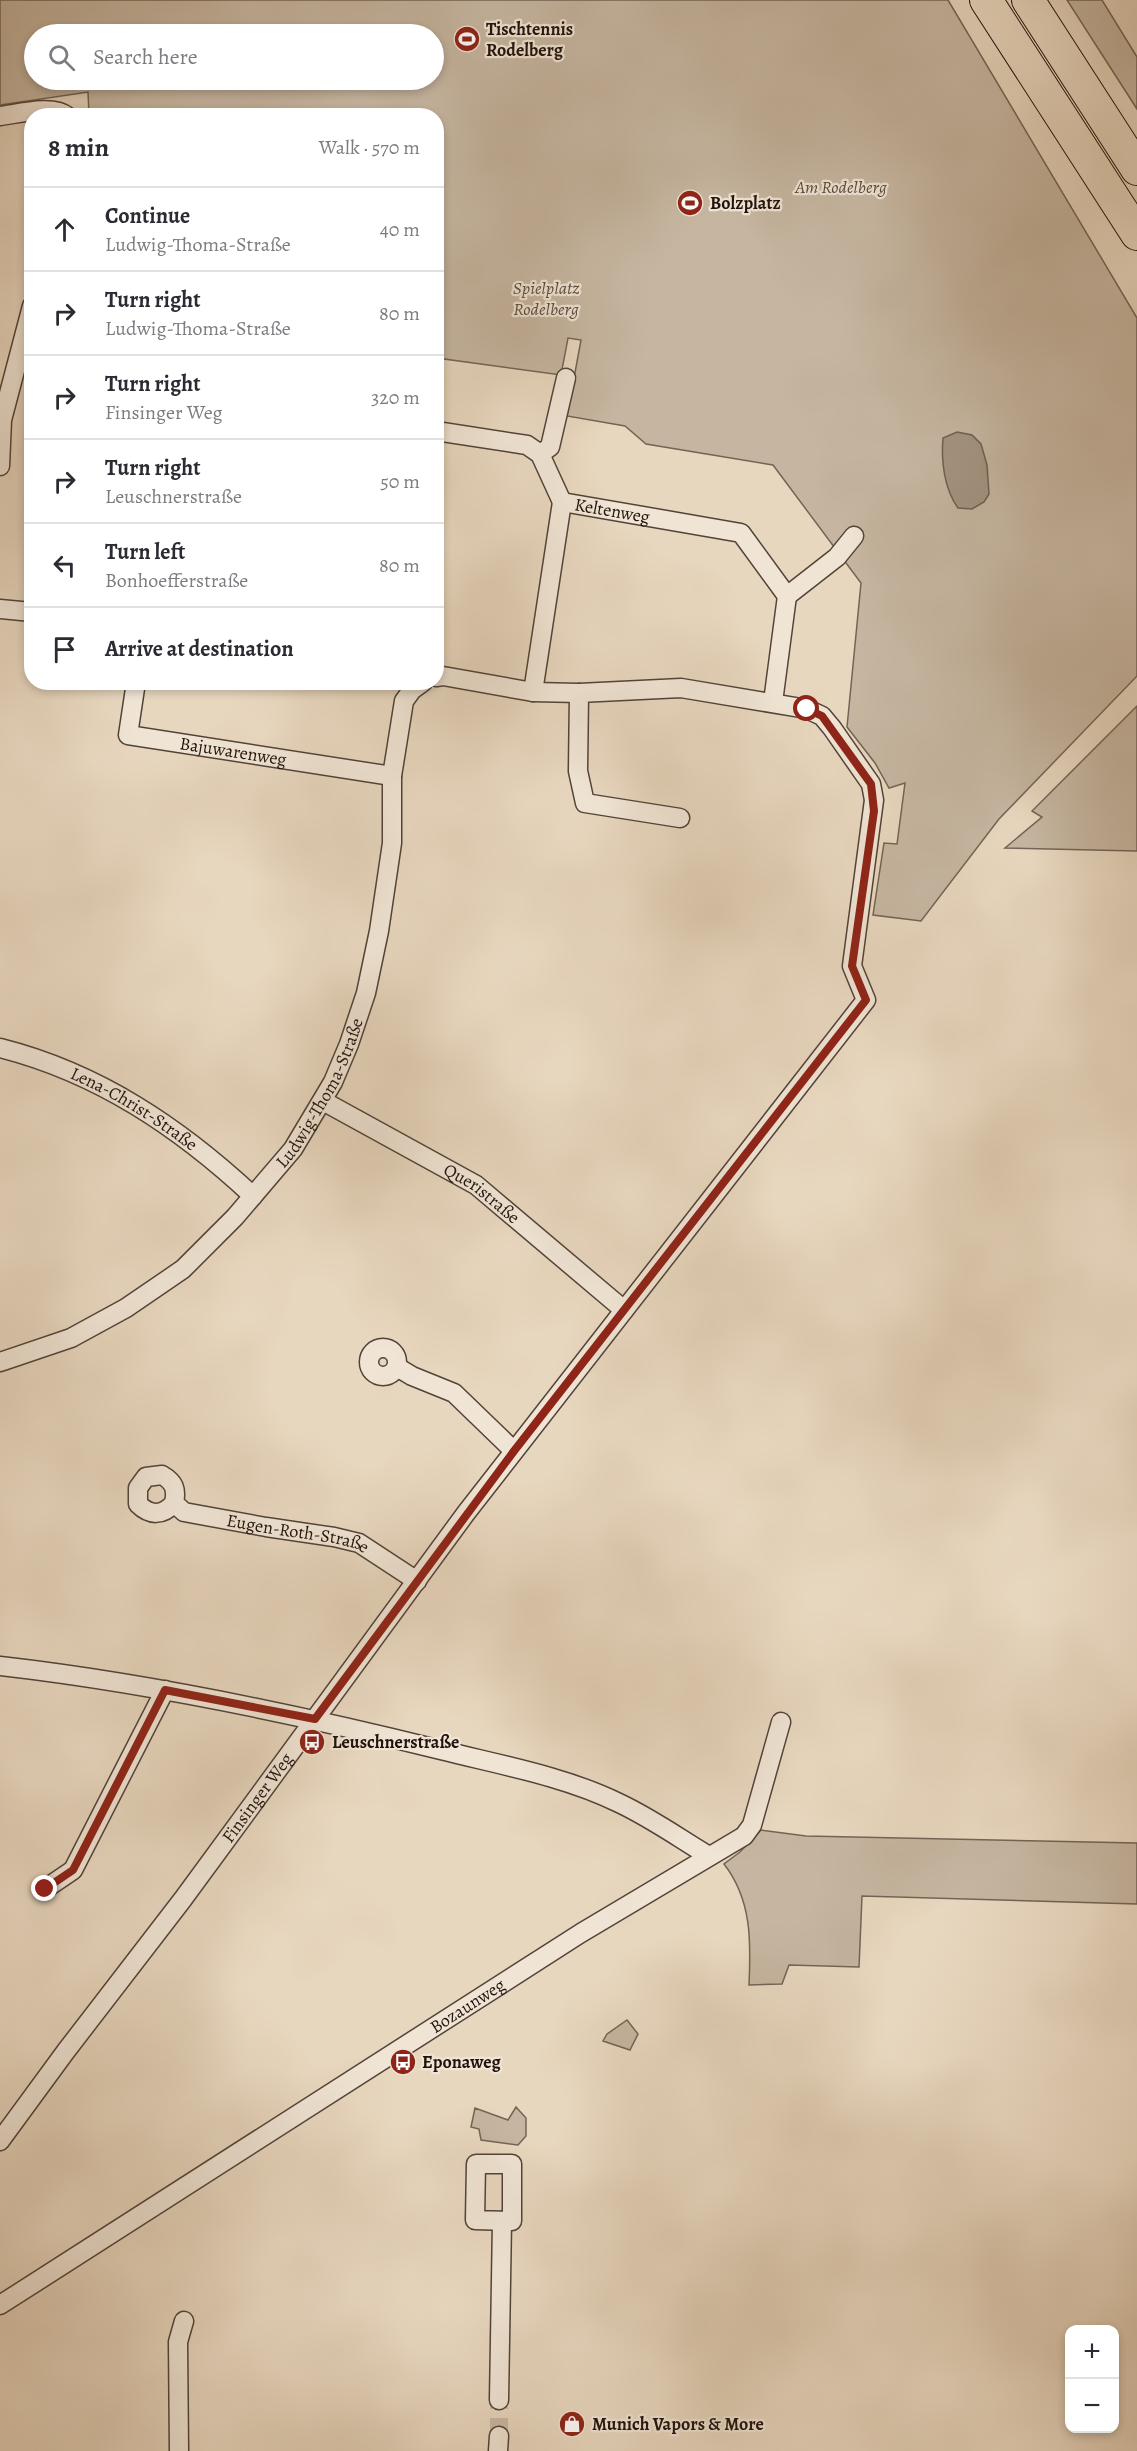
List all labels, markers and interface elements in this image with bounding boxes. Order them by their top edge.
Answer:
place label: Tischtennis Rodelberg [486,17,573,62]
search box [24,24,444,90]
sports icon: Tischtennis Rodelberg [452,24,482,54]
icon: search [45,41,78,74]
text: Search here [93,42,198,72]
text: 8 min [48,130,109,165]
text: Walk · 570 m [319,134,420,161]
park label: Am Rodelberg [794,175,887,199]
sports icon: Bolzplatz [675,188,705,218]
place label: Bolzplatz [710,191,781,215]
text: Continue [105,201,190,231]
icon: ahead [48,213,81,246]
text: 40 m [380,216,420,243]
text: Ludwig-Thoma-Straße [105,231,291,258]
park label: Spielplatz Rodelberg [513,276,580,321]
text: Turn right [105,285,201,315]
icon: right [48,297,81,330]
text: 80 m [379,300,420,327]
text: Ludwig-Thoma-Straße [105,315,291,342]
text: Turn right [105,369,201,399]
icon: right [48,381,81,414]
text: 320 m [371,384,420,411]
text: Finsinger Weg [105,399,223,426]
text: Turn right [105,453,201,483]
icon: right [48,465,81,498]
text: 50 m [380,468,420,495]
text: Leuschnerstraße [105,483,242,510]
street label: Keltenweg [573,492,652,529]
text: Turn left [105,537,185,567]
icon: left [48,549,81,582]
text: 80 m [379,552,420,579]
text: Bonhoefferstraße [105,567,248,594]
icon: arrive [48,633,81,666]
text: Arrive at destination [105,634,294,664]
route start [793,695,819,721]
street label: Bajuwarenweg [178,731,288,771]
street label: Ludwig-Thoma-Straße [270,1015,369,1173]
street label: Lena-Christ-Straße [67,1061,203,1156]
street label: Queristraße [439,1158,525,1229]
street label: Eugen-Roth-Straße [225,1508,374,1559]
bus stop icon: Leuschnerstraße [297,1727,327,1757]
place label: Leuschnerstraße [332,1730,459,1754]
street label: Finsinger Weg [216,1748,298,1848]
route end [31,1875,57,1901]
street label: Bozaunweg [425,1973,510,2039]
bus stop icon: Eponaweg [388,2047,418,2077]
place label: Eponaweg [422,2050,501,2074]
map controls [1065,2325,1119,2433]
button: + [1065,2325,1119,2379]
button: − [1065,2379,1119,2433]
shop icon: Munich Vapors & More [557,2409,587,2439]
place label: Munich Vapors & More [592,2412,764,2436]

